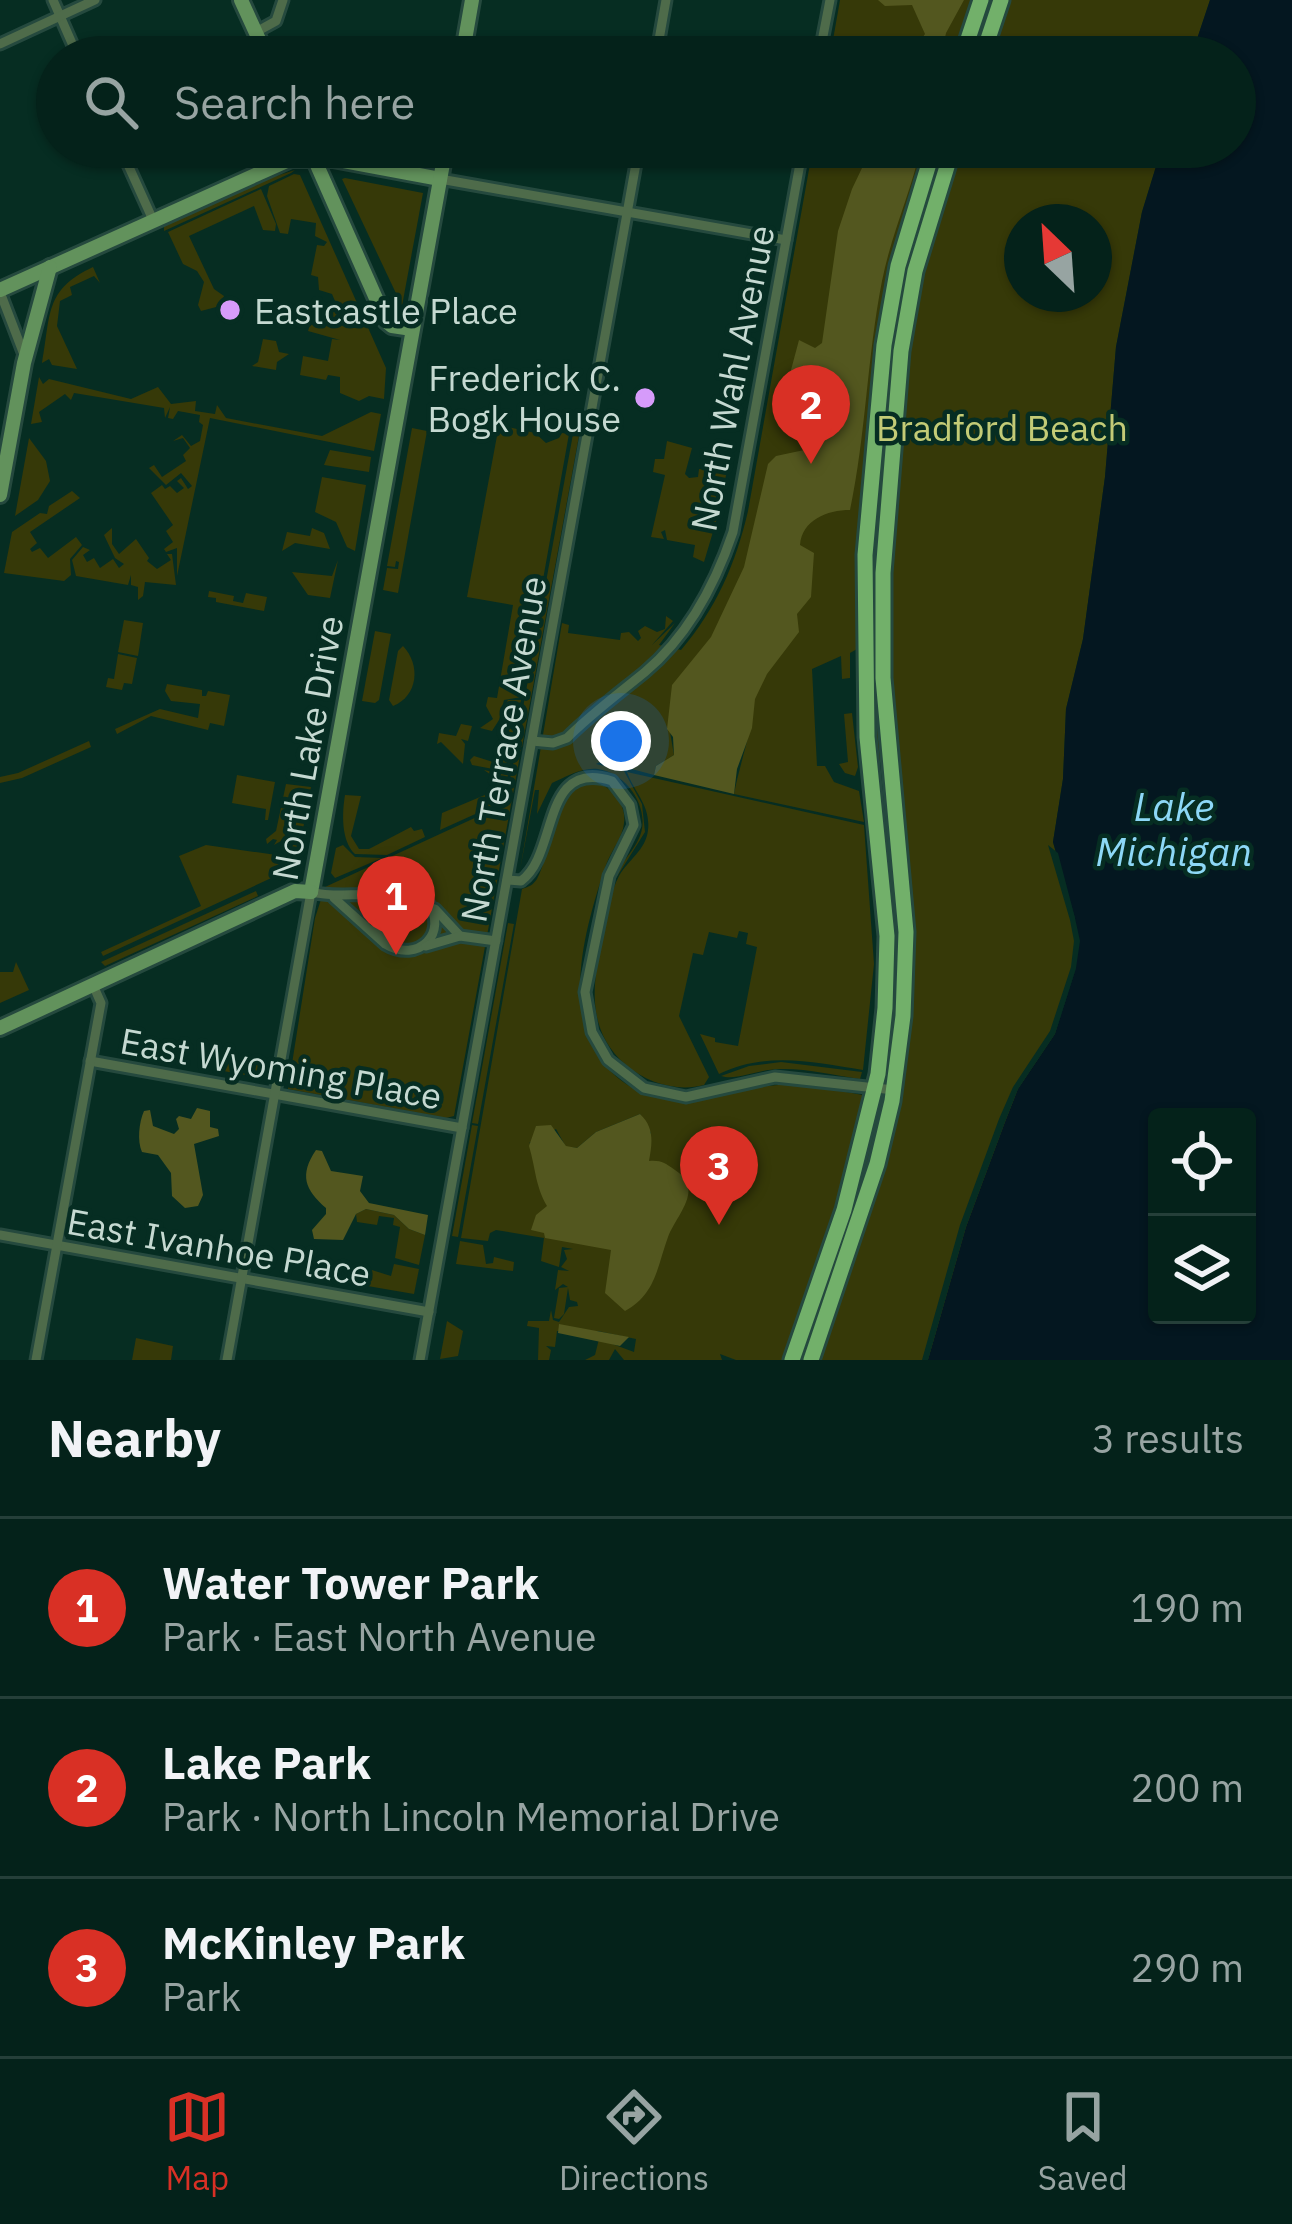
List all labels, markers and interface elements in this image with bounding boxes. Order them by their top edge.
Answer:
search box [36,36,1256,168]
icon: search [78,69,144,135]
text: Search here [174,73,415,131]
north arrow [1004,204,1112,312]
street label: North Wahl Avenue [679,221,785,535]
place label: Eastcastle Place [254,287,518,334]
marker: Eastcastle Place [217,297,243,323]
place label: Frederick C. Bogk House [427,354,621,442]
pin: 2 [772,365,850,464]
marker: Frederick C. Bogk House [632,385,658,411]
park label: Bradford Beach [876,404,1128,451]
street label: North Terrace Avenue [449,572,557,926]
street label: North Lake Drive [261,612,353,884]
your location [591,711,651,771]
water label: Lake Michigan [1096,781,1252,877]
pin: 1 [357,856,435,955]
street label: East Wyoming Place [117,1017,445,1119]
map controls [1148,1108,1256,1324]
button: locate [1148,1108,1256,1216]
pin: 3 [680,1126,758,1225]
street label: East Ivanhoe Place [64,1197,374,1297]
button: layers [1148,1216,1256,1324]
text: Nearby [48,1405,221,1471]
text: 3 results [1092,1413,1244,1464]
text: Water Tower Park [162,1553,539,1611]
text: 1 [75,1582,99,1633]
text: 190 m [1131,1582,1244,1633]
text: Park · East North Avenue [162,1611,596,1662]
text: Lake Park [162,1733,371,1791]
text: 2 [75,1762,99,1813]
text: 200 m [1131,1762,1244,1813]
text: Park · North Lincoln Memorial Drive [162,1791,780,1842]
text: McKinley Park [162,1913,465,1971]
text: 3 [75,1942,99,1993]
text: 290 m [1131,1942,1244,1993]
text: Park [162,1971,241,2022]
tab: Map [164,2084,230,2199]
tab: Directions [559,2084,709,2199]
tab: Saved [1038,2084,1128,2199]

